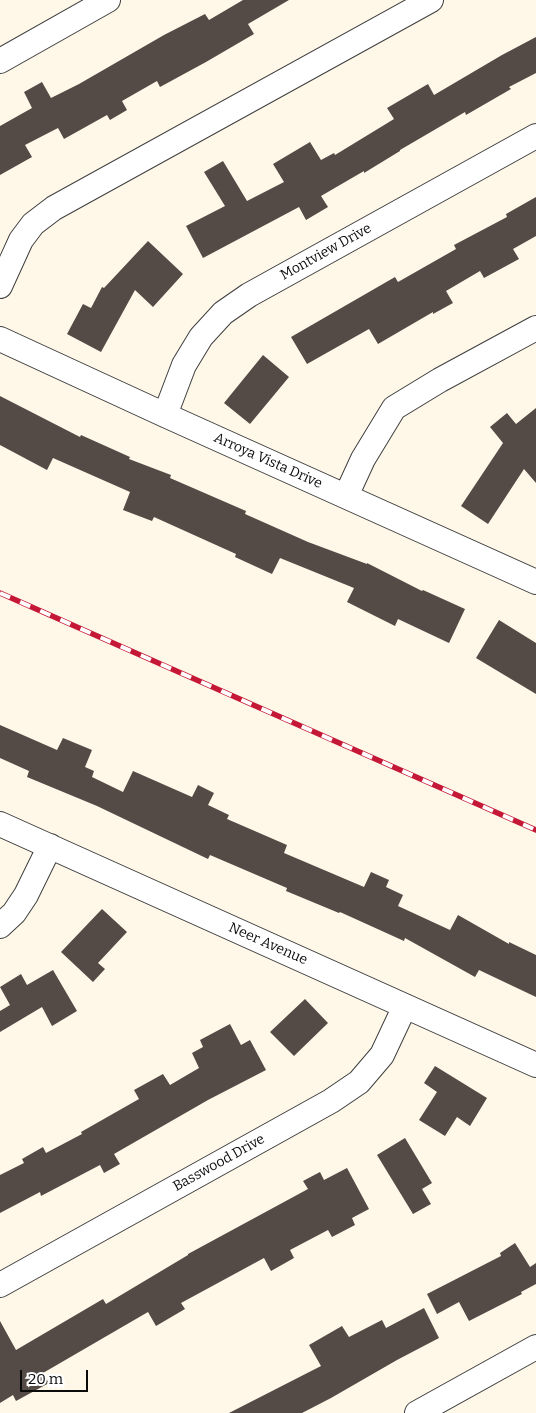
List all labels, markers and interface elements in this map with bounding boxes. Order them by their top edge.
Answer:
street label: Montview Drive [278,220,374,284]
street label: Arroya Vista Drive [211,430,325,492]
street label: Neer Avenue [226,919,310,969]
street label: Basswood Drive [170,1131,268,1195]
scale bar [22,1360,90,1392]
text: 20 m [28,1370,63,1388]

